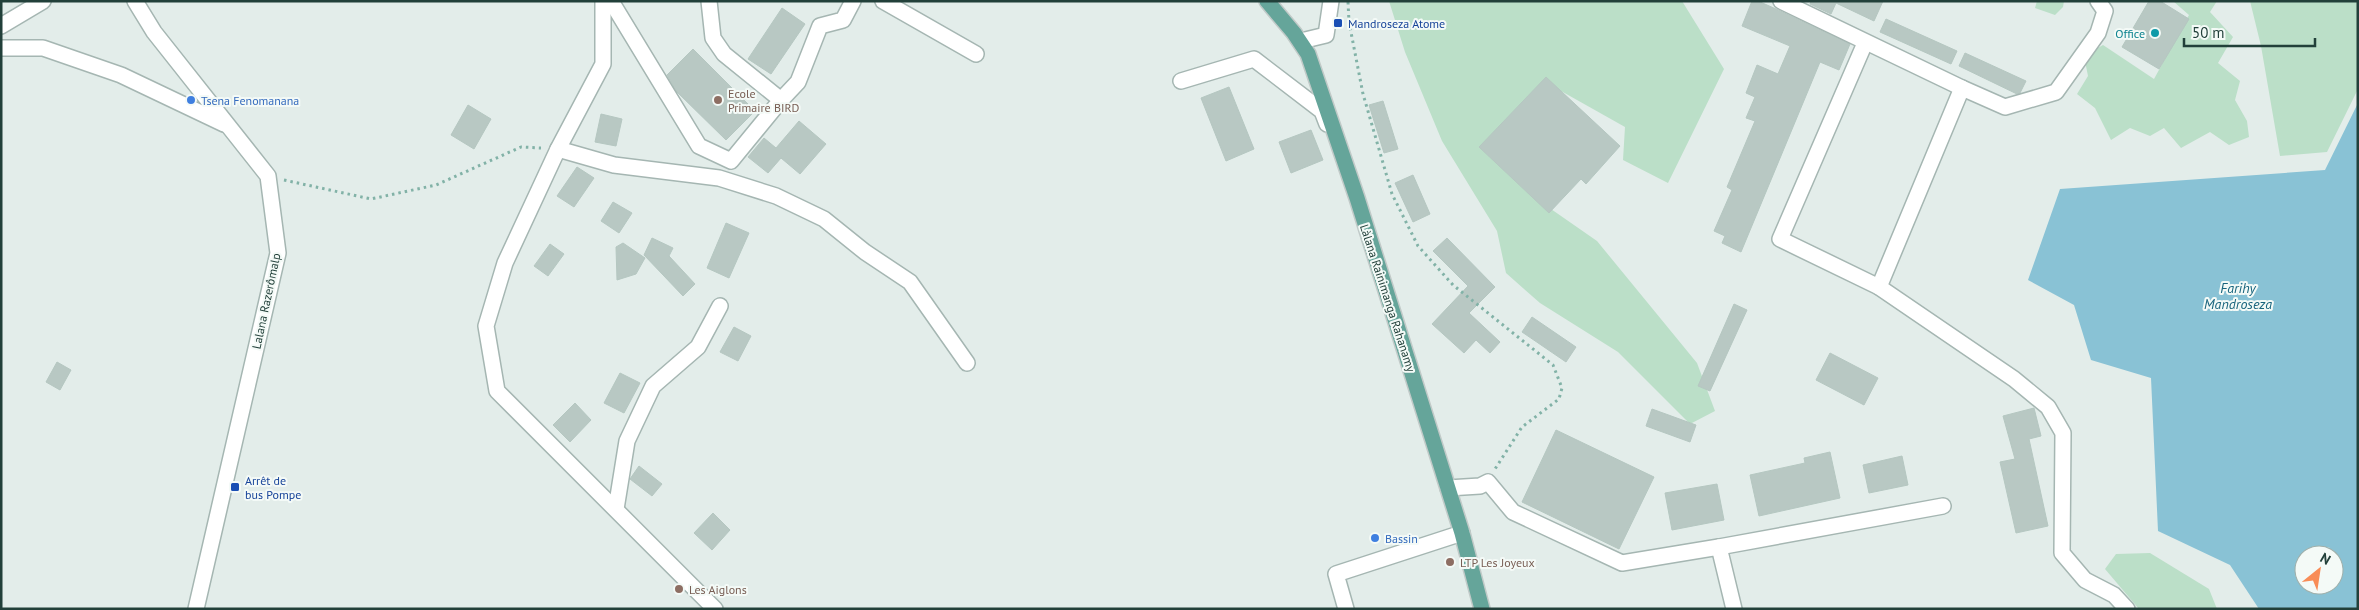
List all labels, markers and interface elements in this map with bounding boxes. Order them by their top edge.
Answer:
scale bar [2184,15,2315,47]
place label: Mandroseza Atome [1348,16,1445,31]
marker: Mandroseza Atome [1332,17,1344,29]
text: 50 m [2192,23,2225,42]
place label: Office [2115,26,2145,41]
marker: Office [2149,27,2161,39]
place label: Ecole Primaire BIRD [728,86,800,115]
place label: Tsena Fenomanana [201,93,299,108]
marker: Tsena Fenomanana [185,94,197,106]
marker: Ecole Primaire BIRD [712,94,724,106]
street label: Làlana Rainimanga Rahanamy [1357,222,1419,374]
street label: Lalana Razerômalp [249,252,283,350]
water label: Farihy Mandroseza [2204,279,2272,313]
place label: Arrêt de bus Pompe [245,473,301,502]
marker: Arrêt de bus Pompe [229,481,241,493]
place label: Bassin [1385,531,1418,546]
marker: Bassin [1369,532,1381,544]
north arrow [2294,545,2344,595]
text: N [2317,549,2334,569]
place label: LTP Les Joyeux [1460,555,1535,570]
marker: LTP Les Joyeux [1444,556,1456,568]
place label: Les Aiglons [689,582,747,597]
marker: Les Aiglons [673,583,685,595]

